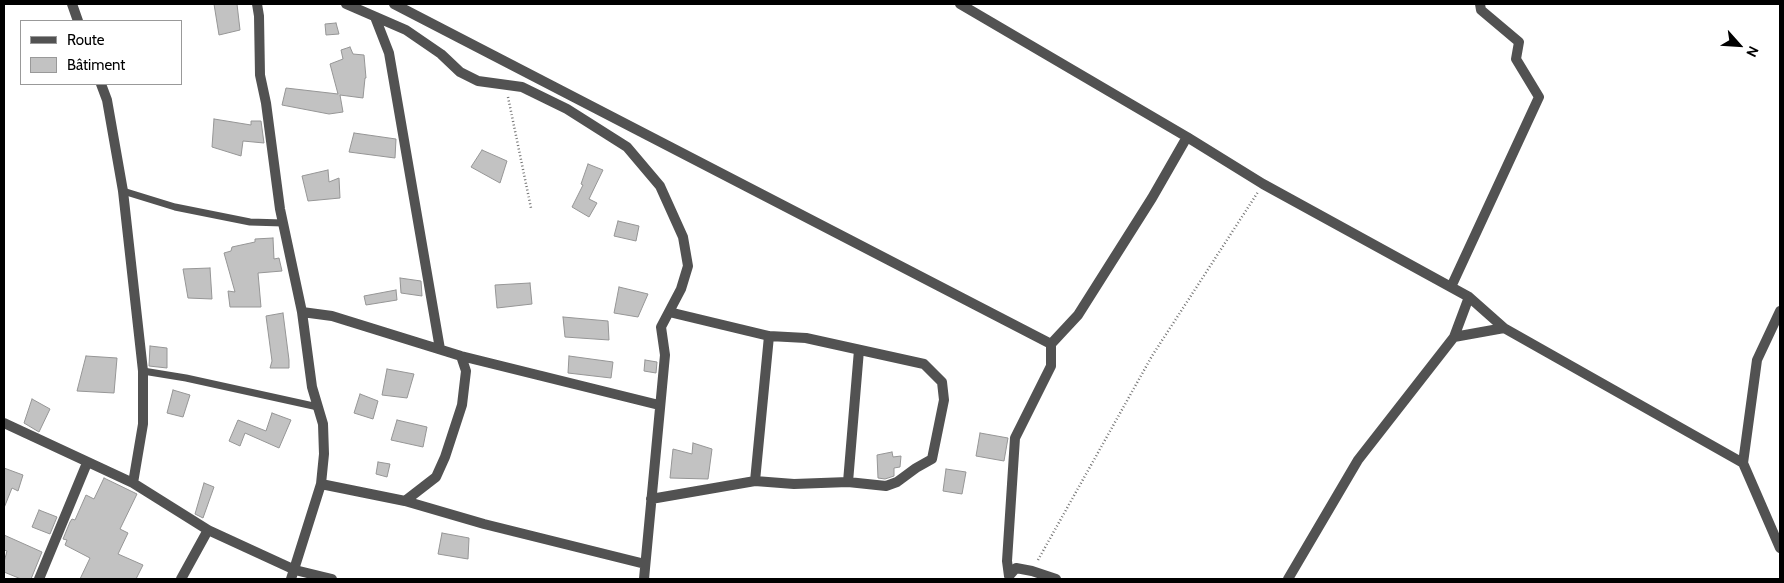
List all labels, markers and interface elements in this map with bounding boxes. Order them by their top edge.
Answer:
legend [20,20,182,85]
north arrow [1714,20,1764,70]
text: Route [67,31,105,49]
text: N [1742,43,1763,60]
text: Bâtiment [67,56,125,74]

